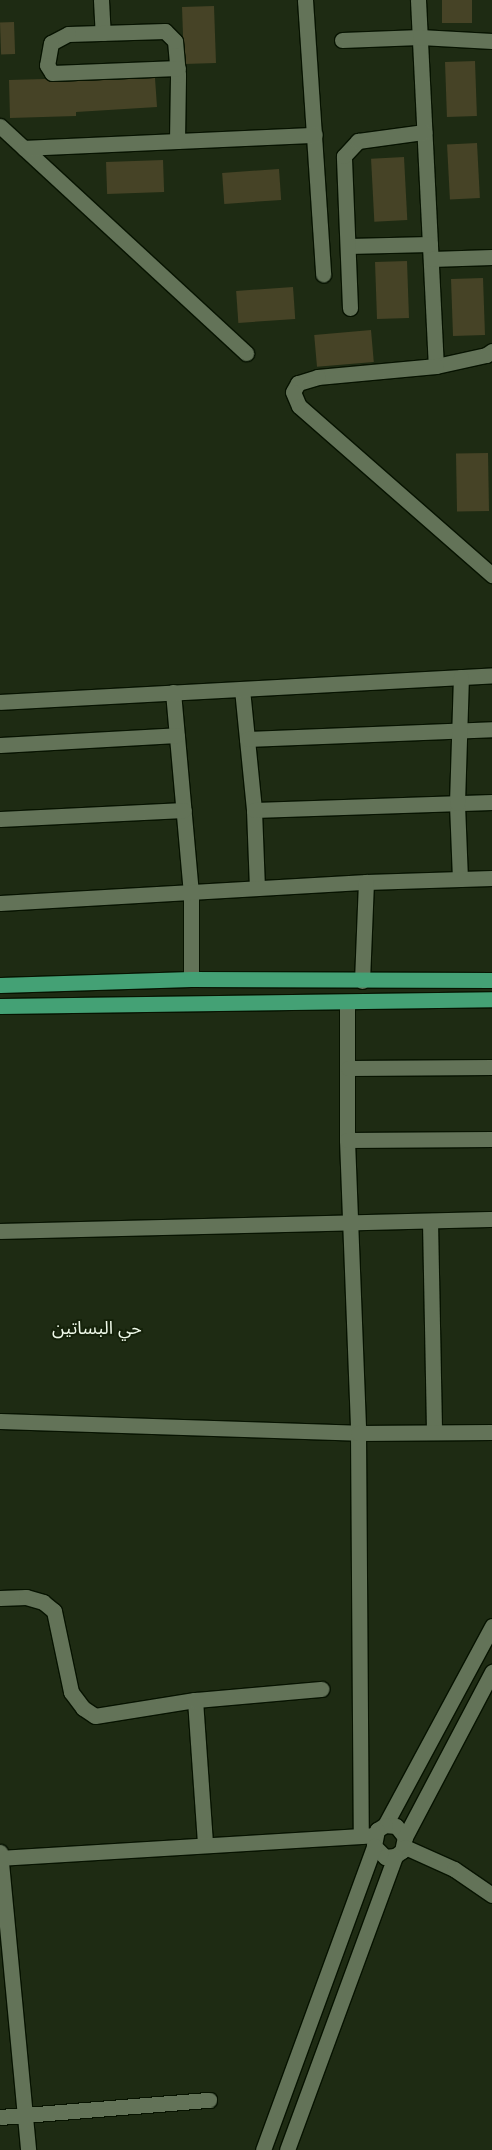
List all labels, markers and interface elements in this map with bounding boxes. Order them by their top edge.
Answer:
district label: حي البساتين [52,1317,142,1339]

